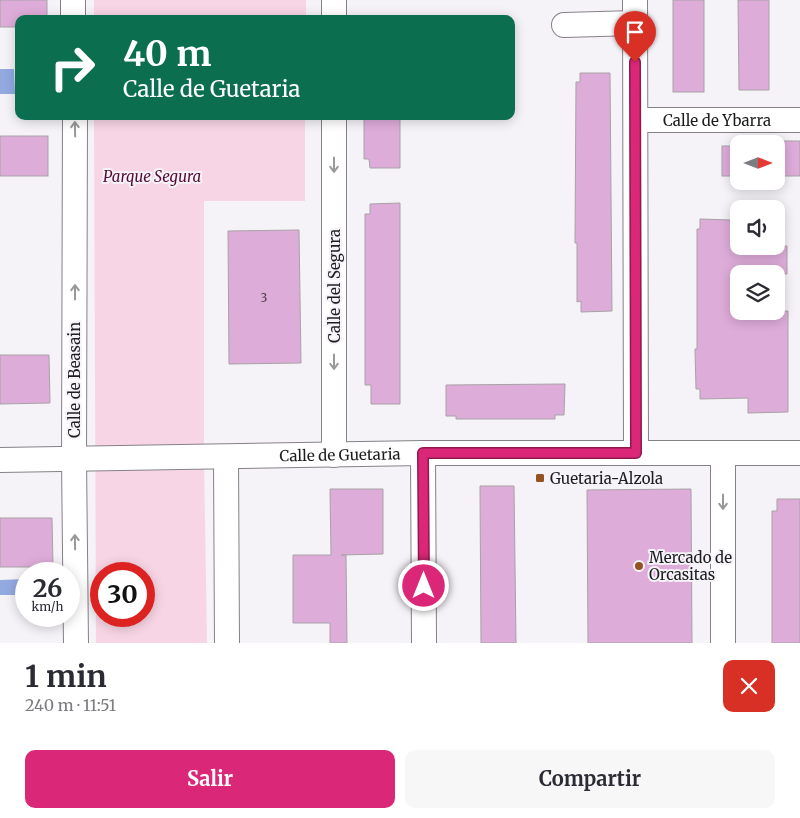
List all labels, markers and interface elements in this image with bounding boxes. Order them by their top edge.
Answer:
pin [614,11,656,62]
icon: arrive [621,18,649,46]
text: 40 m [123,32,211,76]
icon: right [40,35,105,100]
text: Calle de Guetaria [123,75,300,103]
street label: Calle de Ybarra [663,111,771,130]
one-way arrow [70,122,80,138]
north arrow [730,135,785,190]
map controls [730,135,785,320]
one-way arrow [329,156,339,173]
park label: Parque Segura [103,167,201,186]
button: sound [730,200,785,255]
street label: Calle del Segura [325,229,344,343]
button: layers [730,265,785,320]
one-way arrow [70,284,80,300]
house number: 3 [261,290,268,305]
street label: Calle de Beasain [65,322,84,438]
one-way arrow [329,354,339,370]
street label: Calle de Guetaria [279,444,401,465]
place label: Guetaria-Alzola [550,469,663,488]
marker: Guetaria-Alzola [534,472,546,484]
one-way arrow [718,494,728,510]
one-way arrow [70,534,80,550]
place label: Mercado de Orcasitas [649,548,732,584]
position arrow [397,559,449,611]
marker: Mercado de Orcasitas [633,560,645,572]
speed limit sign: 30 [90,562,155,627]
text: 26 [33,572,62,604]
text: km/h [32,599,63,614]
text: 1 min [25,657,107,695]
button: close [723,660,775,712]
text: 240 m · 11:51 [25,695,116,715]
button: Salir [25,750,395,808]
button: Compartir [405,750,775,808]

